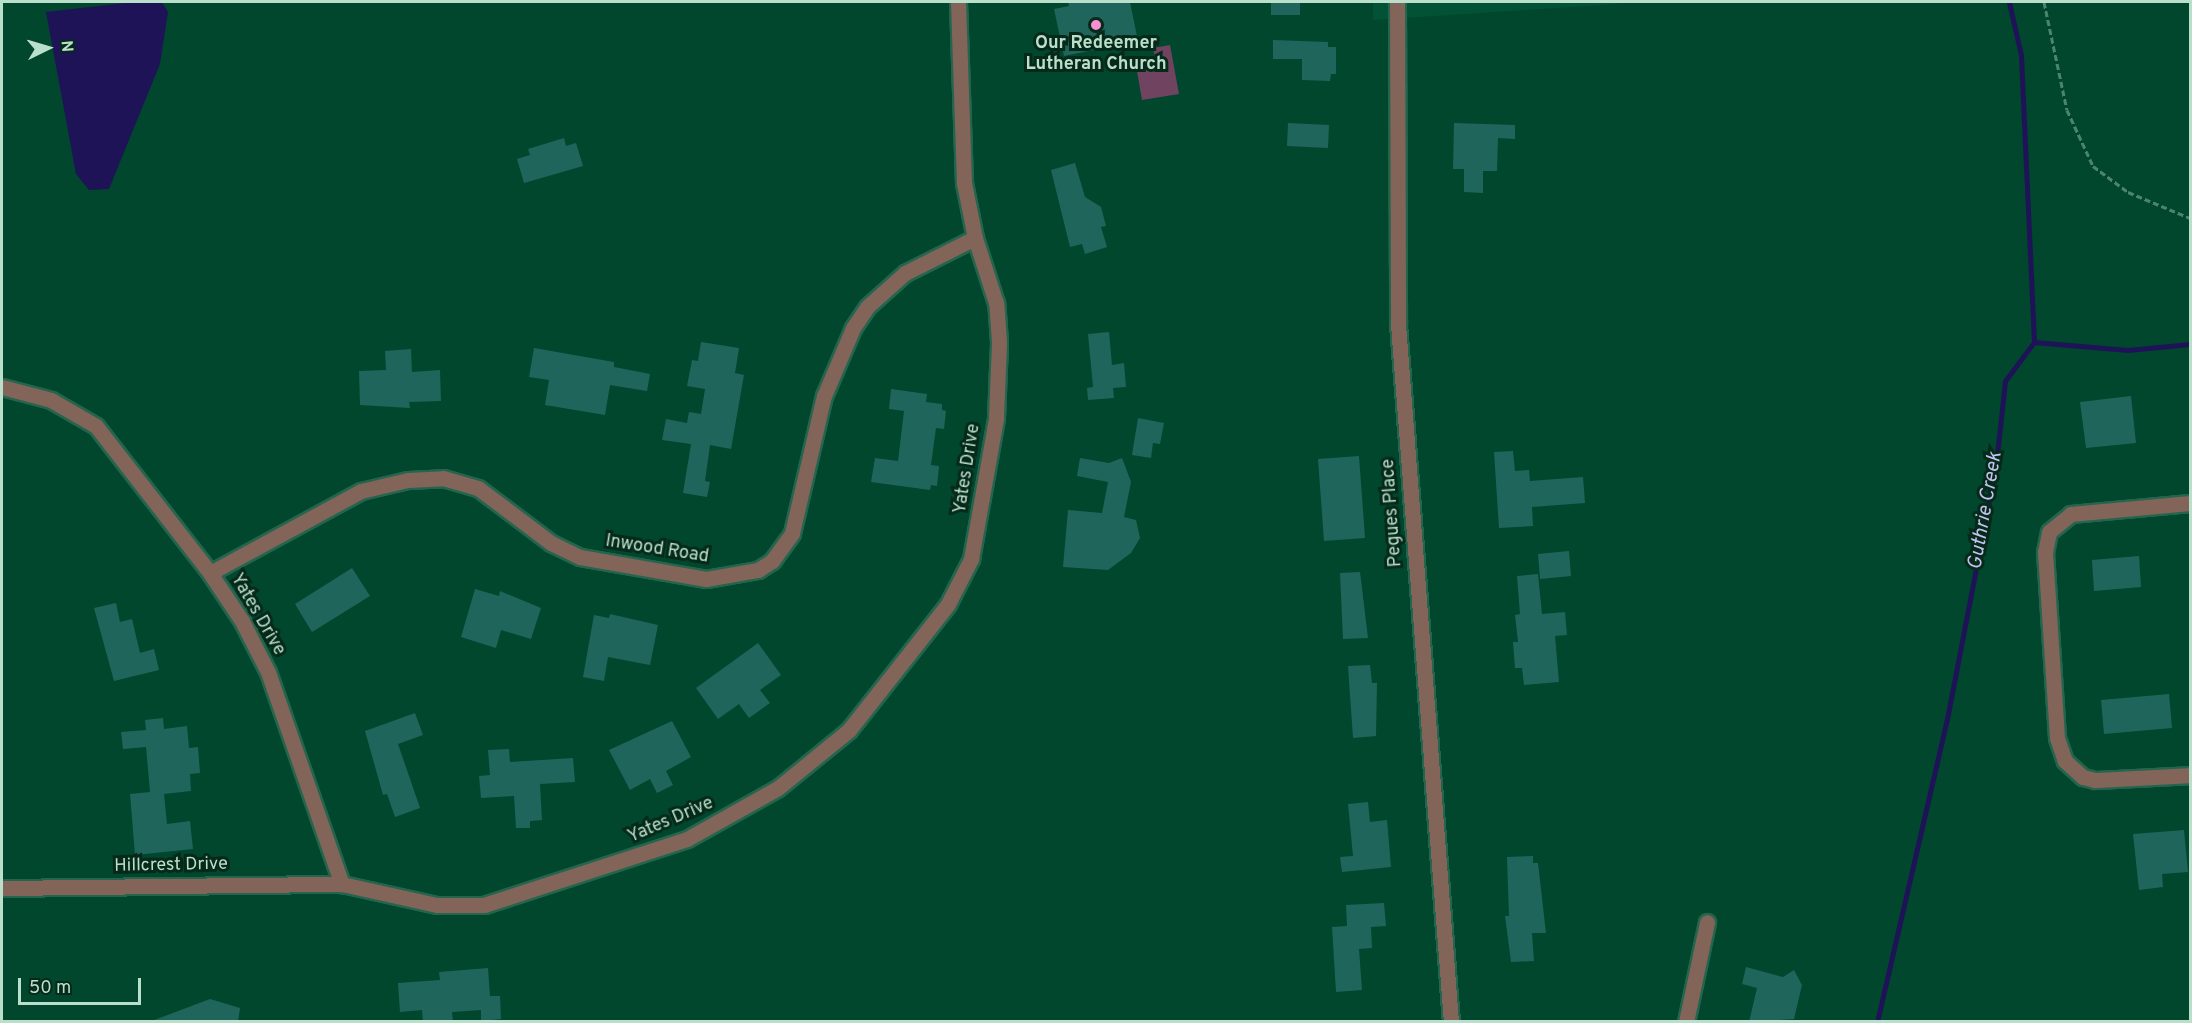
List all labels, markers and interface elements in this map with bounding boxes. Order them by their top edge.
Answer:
north arrow [18,18,78,78]
marker: Our Redeemer Lutheran Church [1089,18,1103,32]
place label: Our Redeemer Lutheran Church [1025,34,1167,76]
text: N [55,40,76,53]
street label: Yates Drive [950,422,986,516]
water label: Guthrie Creek [1964,450,2008,572]
street label: Pegues Place [1378,458,1408,568]
street label: Inwood Road [604,531,710,569]
street label: Yates Drive [225,570,289,660]
street label: Yates Drive [625,793,717,849]
street label: Hillcrest Drive [114,854,228,878]
scale bar [21,966,144,1004]
text: 50 m [29,977,71,1000]

